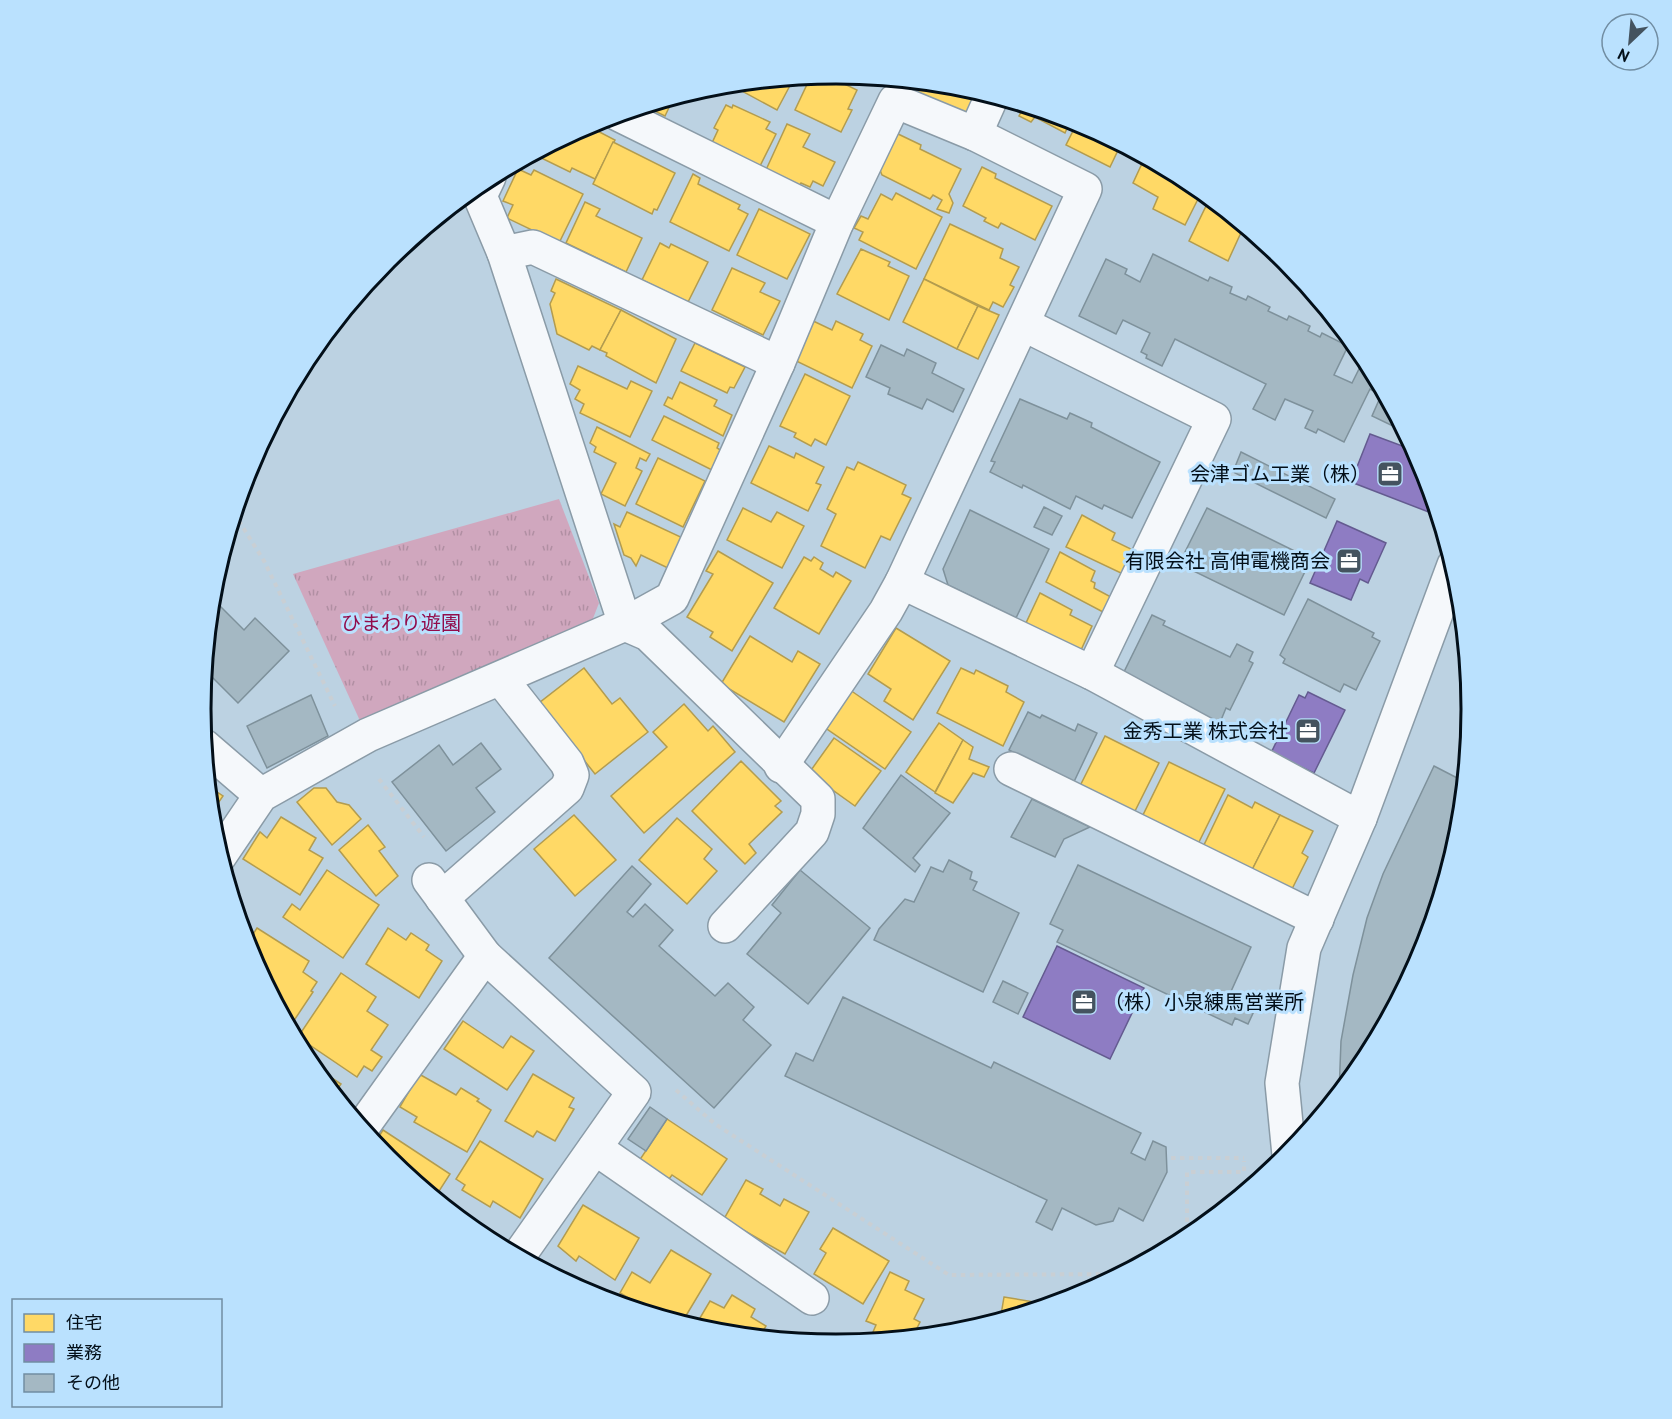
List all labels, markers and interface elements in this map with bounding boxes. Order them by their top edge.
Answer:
north arrow [1600,12,1660,72]
text: N [1614,44,1633,67]
office icon: 会津ゴム工業（株） [1375,459,1405,489]
place label: 会津ゴム工業（株） [1190,461,1370,487]
office icon: 有限会社 高伸電機商会 [1334,546,1364,576]
place label: 有限会社 高伸電機商会 [1125,548,1330,574]
park label: ひまわり遊園 [341,610,461,636]
office icon: 金秀工業 株式会社 [1293,716,1323,746]
place label: 金秀工業 株式会社 [1123,718,1288,744]
office icon: （株）小泉練馬営業所 [1069,987,1099,1017]
place label: （株）小泉練馬営業所 [1104,989,1304,1015]
legend [12,1299,222,1407]
text: 住宅 [66,1311,102,1334]
text: 業務 [66,1341,102,1364]
text: その他 [66,1371,120,1394]

